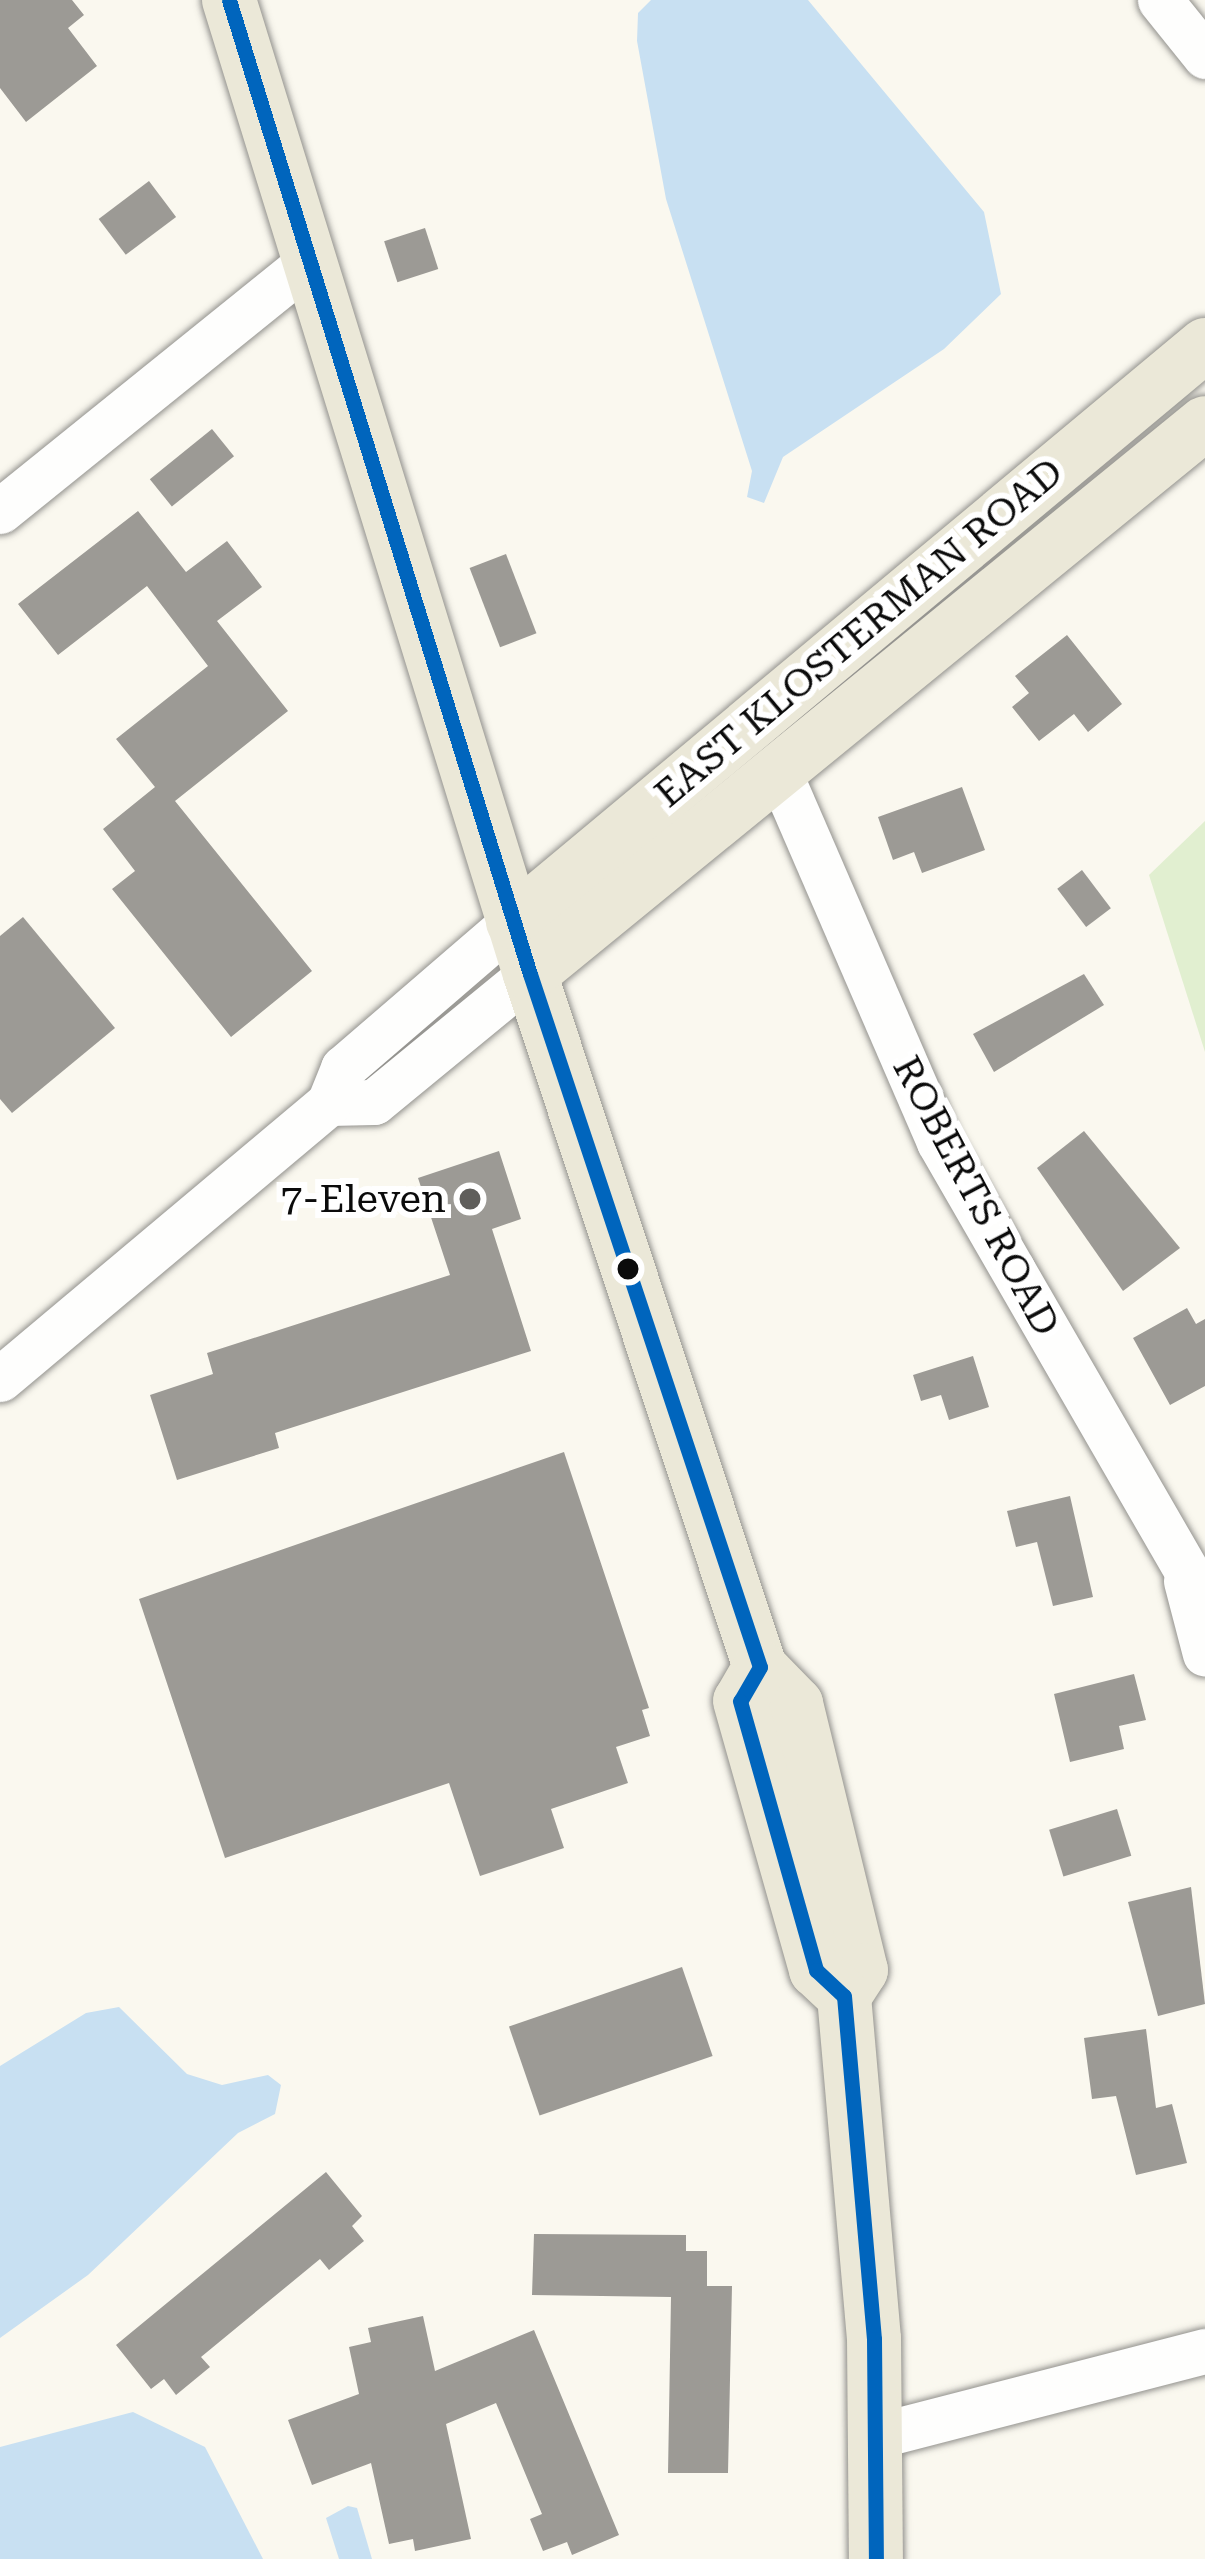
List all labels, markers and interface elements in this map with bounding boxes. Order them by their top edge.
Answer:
street label: EAST KLOSTERMAN ROAD [646,449,1072,817]
street label: ROBERTS ROAD [883,1048,1069,1344]
place label: 7-Eleven [281,1176,446,1222]
marker: 7-Eleven [457,1186,483,1212]
unlabelled marker [617,1258,639,1280]

